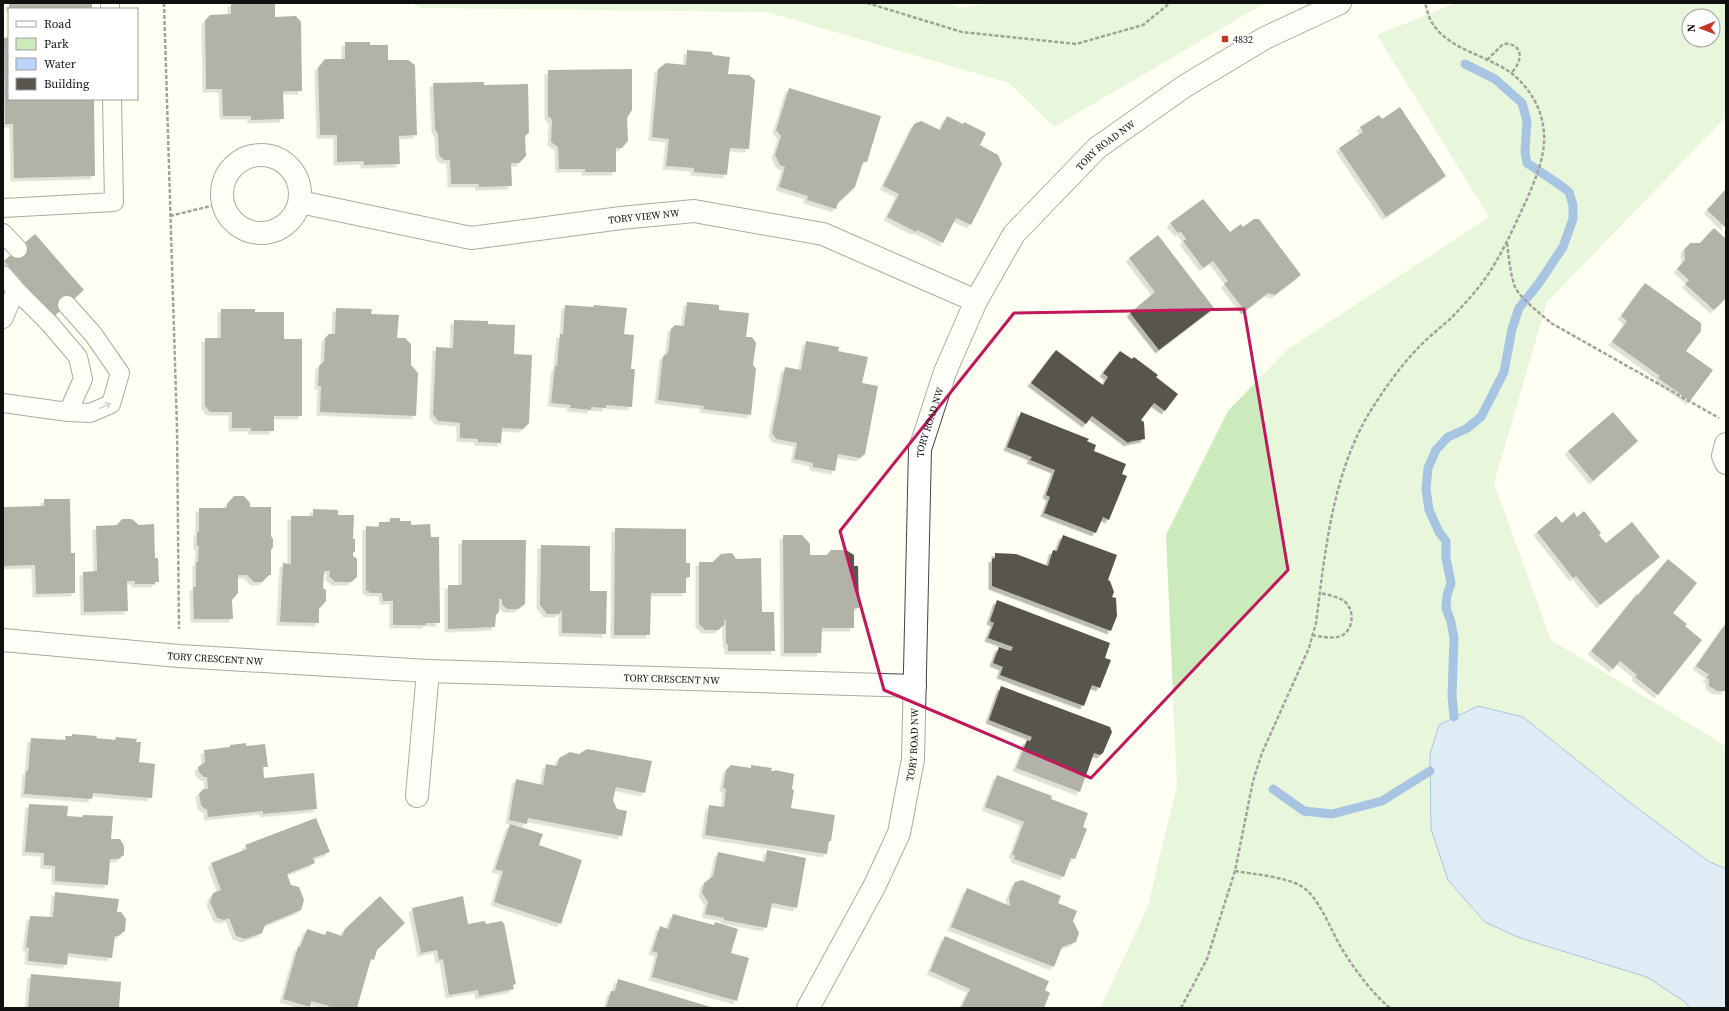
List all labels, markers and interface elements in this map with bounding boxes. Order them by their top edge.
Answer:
legend [8,8,138,100]
north arrow [1681,8,1721,48]
text: Road [44,16,71,32]
text: N [1684,24,1699,32]
place label: 4832 [1233,33,1253,46]
marker: 4832 [1220,34,1230,44]
text: Park [44,36,69,52]
text: Water [44,56,76,72]
text: Building [44,76,89,92]
street label: TORY ROAD NW [1073,117,1138,173]
street label: TORY VIEW NW [607,206,681,226]
street label: TORY ROAD NW [913,385,946,457]
one-way arrow [99,402,111,409]
street label: TORY CRESCENT NW [167,648,264,668]
street label: TORY CRESCENT NW [623,671,720,686]
street label: TORY ROAD NW [902,708,921,782]

